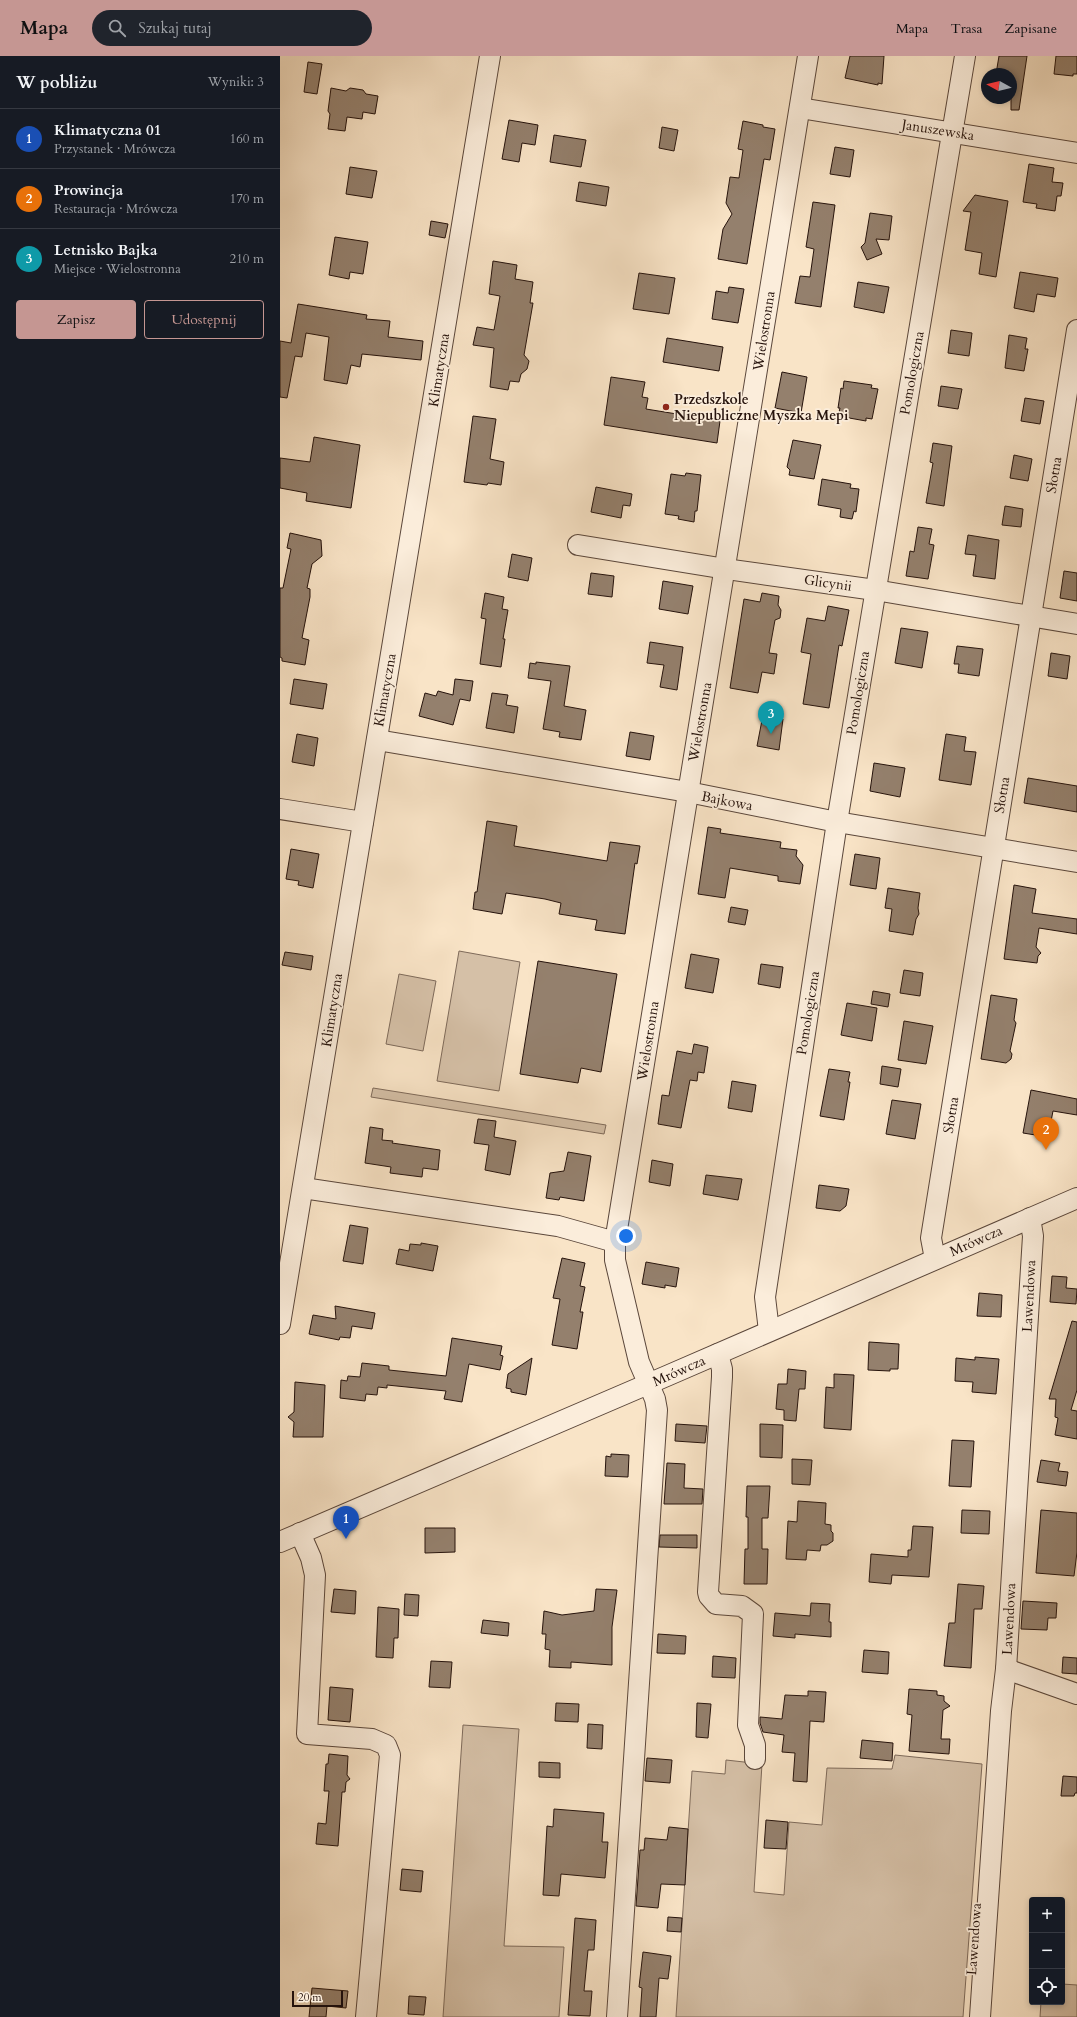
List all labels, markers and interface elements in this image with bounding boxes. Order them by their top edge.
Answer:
search box [92,10,372,46]
text: Mapa [20,15,68,41]
icon: search [106,17,128,39]
text: Szukaj tutaj [138,18,212,38]
text: Mapa [896,19,928,38]
text: Trasa [950,19,983,38]
text: Zapisane [1005,19,1057,38]
north arrow [981,68,1017,104]
text: W pobliżu [16,71,97,94]
text: Wyniki: 3 [208,73,264,91]
street label: Januszewska [898,115,976,145]
text: Klimatyczna 01 [54,120,161,140]
text: 1 [26,130,32,148]
text: 160 m [230,130,264,148]
text: Przystanek · Mrówcza [54,140,176,158]
text: Prowincja [54,180,123,200]
text: 2 [26,190,32,208]
text: 170 m [230,190,264,208]
text: Restauracja · Mrówcza [54,200,178,218]
text: Letnisko Bajka [54,240,157,260]
text: 3 [26,250,32,268]
text: 210 m [230,250,264,268]
text: Miejsce · Wielostronna [54,260,181,278]
street label: Wielostronna [748,290,780,373]
button: Zapisz [16,300,136,339]
button: Udostępnij [144,300,264,339]
street label: Pomologiczna [895,330,929,416]
street label: Klimatyczna [424,332,454,408]
place label: Przedszkole Niepubliczne Myszka Mepi [674,390,849,425]
marker: Przedszkole Niepubliczne Myszka Mepi [661,402,671,412]
street label: Słotna [1042,455,1066,495]
street label: Glicynii [803,570,853,596]
street label: Pomologiczna [842,650,874,736]
street label: Klimatyczna [369,652,401,728]
street label: Wielostronna [683,681,716,764]
pin: 3 [758,701,784,734]
street label: Słotna [990,775,1014,815]
street label: Bajkowa [700,787,754,815]
street label: Pomologiczna [792,970,824,1056]
street label: Klimatyczna [317,972,347,1048]
street label: Wielostronna [632,1000,664,1083]
street label: Słotna [939,1095,963,1135]
pin: 2 [1033,1117,1059,1150]
street label: Mrówcza [947,1221,1005,1261]
your location [616,1226,636,1246]
street label: Lawendowa [1018,1259,1040,1333]
street label: Mrówcza [650,1351,708,1391]
pin: 1 [333,1506,359,1539]
street label: Lawendowa [998,1582,1020,1656]
map controls [1029,1897,1065,2005]
button: + [1029,1897,1065,1933]
street label: Lawendowa [962,1902,986,1976]
button: − [1029,1933,1065,1969]
button: locate [1029,1969,1065,2005]
scale bar [292,1989,343,2008]
text: 20 m [298,1990,322,2005]

